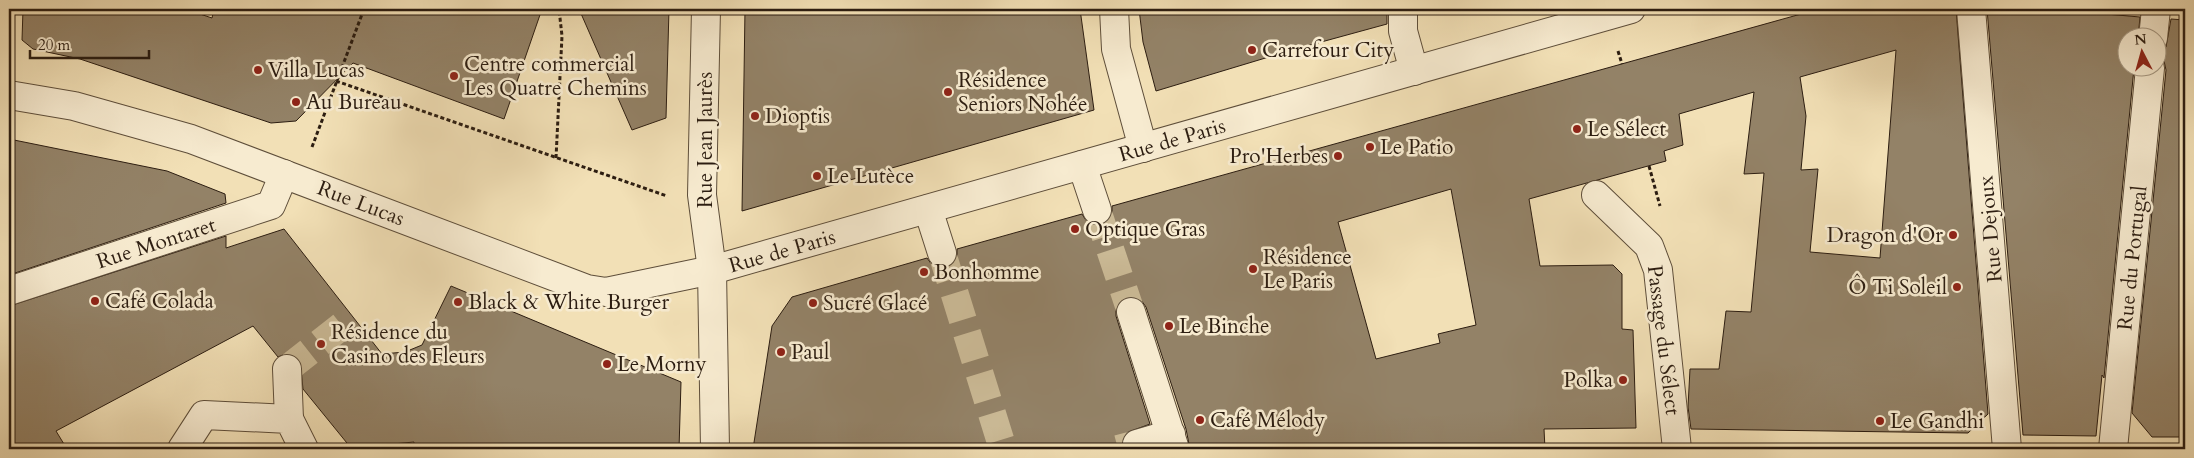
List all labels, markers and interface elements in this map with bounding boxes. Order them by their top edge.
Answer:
scale bar [30,28,149,60]
north arrow [2116,28,2166,78]
text: N [2134,29,2148,50]
text: 20 m [38,35,70,55]
place label: Carrefour City [1262,36,1394,65]
marker: Carrefour City [1246,44,1258,56]
place label: Centre commercial Les Quatre Chemins [464,50,647,103]
place label: Villa Lucas [268,56,365,85]
marker: Villa Lucas [252,64,264,76]
place label: Résidence Seniors Nohée [958,66,1087,119]
marker: Centre commercial Les Quatre Chemins [448,70,460,82]
street label: Rue Jean Jaurès [691,72,720,208]
marker: Résidence Seniors Nohée [942,86,954,98]
place label: Au Bureau [306,88,402,117]
marker: Au Bureau [290,96,302,108]
place label: Dioptis [765,102,830,131]
marker: Dioptis [749,110,761,122]
street label: Rue de Paris [1115,111,1229,170]
place label: Le Sélect [1587,115,1666,144]
marker: Le Sélect [1571,123,1583,135]
place label: Le Patio [1380,133,1453,162]
marker: Le Patio [1364,141,1376,153]
place label: Pro'Herbes [1229,142,1328,171]
marker: Pro'Herbes [1332,150,1344,162]
place label: Le Lutèce [827,162,914,191]
marker: Le Lutèce [811,170,823,182]
street label: Rue Lucas [313,174,409,233]
street label: Rue Dejoux [1971,174,2010,284]
street label: Rue du Portugal [2110,184,2155,332]
street label: Rue Montaret [93,210,220,276]
place label: Optique Gras [1085,215,1205,244]
place label: Dragon d'Or [1827,221,1943,250]
street label: Rue de Paris [725,222,839,281]
marker: Optique Gras [1069,223,1081,235]
marker: Dragon d'Or [1947,229,1959,241]
place label: Résidence Le Paris [1263,243,1352,296]
place label: Bonhomme [934,258,1040,287]
marker: Résidence Le Paris [1247,263,1259,275]
street label: Passage du Sélect [1640,263,1687,417]
marker: Bonhomme [918,266,930,278]
place label: Ô Ti Soleil [1848,273,1947,302]
marker: Ô Ti Soleil [1951,281,1963,293]
place label: Café Colada [105,287,214,316]
place label: Black & White Burger [468,288,670,317]
place label: Sucré Glacé [823,289,928,318]
marker: Café Colada [89,295,101,307]
marker: Black & White Burger [452,296,464,308]
marker: Sucré Glacé [807,297,819,309]
place label: Le Binche [1179,312,1270,341]
place label: Résidence du Casino des Fleurs [331,318,484,371]
marker: Le Binche [1163,320,1175,332]
marker: Résidence du Casino des Fleurs [315,338,327,350]
place label: Paul [791,338,829,367]
marker: Paul [775,346,787,358]
place label: Le Morny [617,350,707,379]
marker: Le Morny [601,358,613,370]
place label: Polka [1564,366,1613,395]
marker: Polka [1617,374,1629,386]
place label: Café Mélody [1210,406,1325,435]
place label: Le Gandhi [1890,407,1984,436]
marker: Café Mélody [1194,414,1206,426]
marker: Le Gandhi [1874,415,1886,427]

